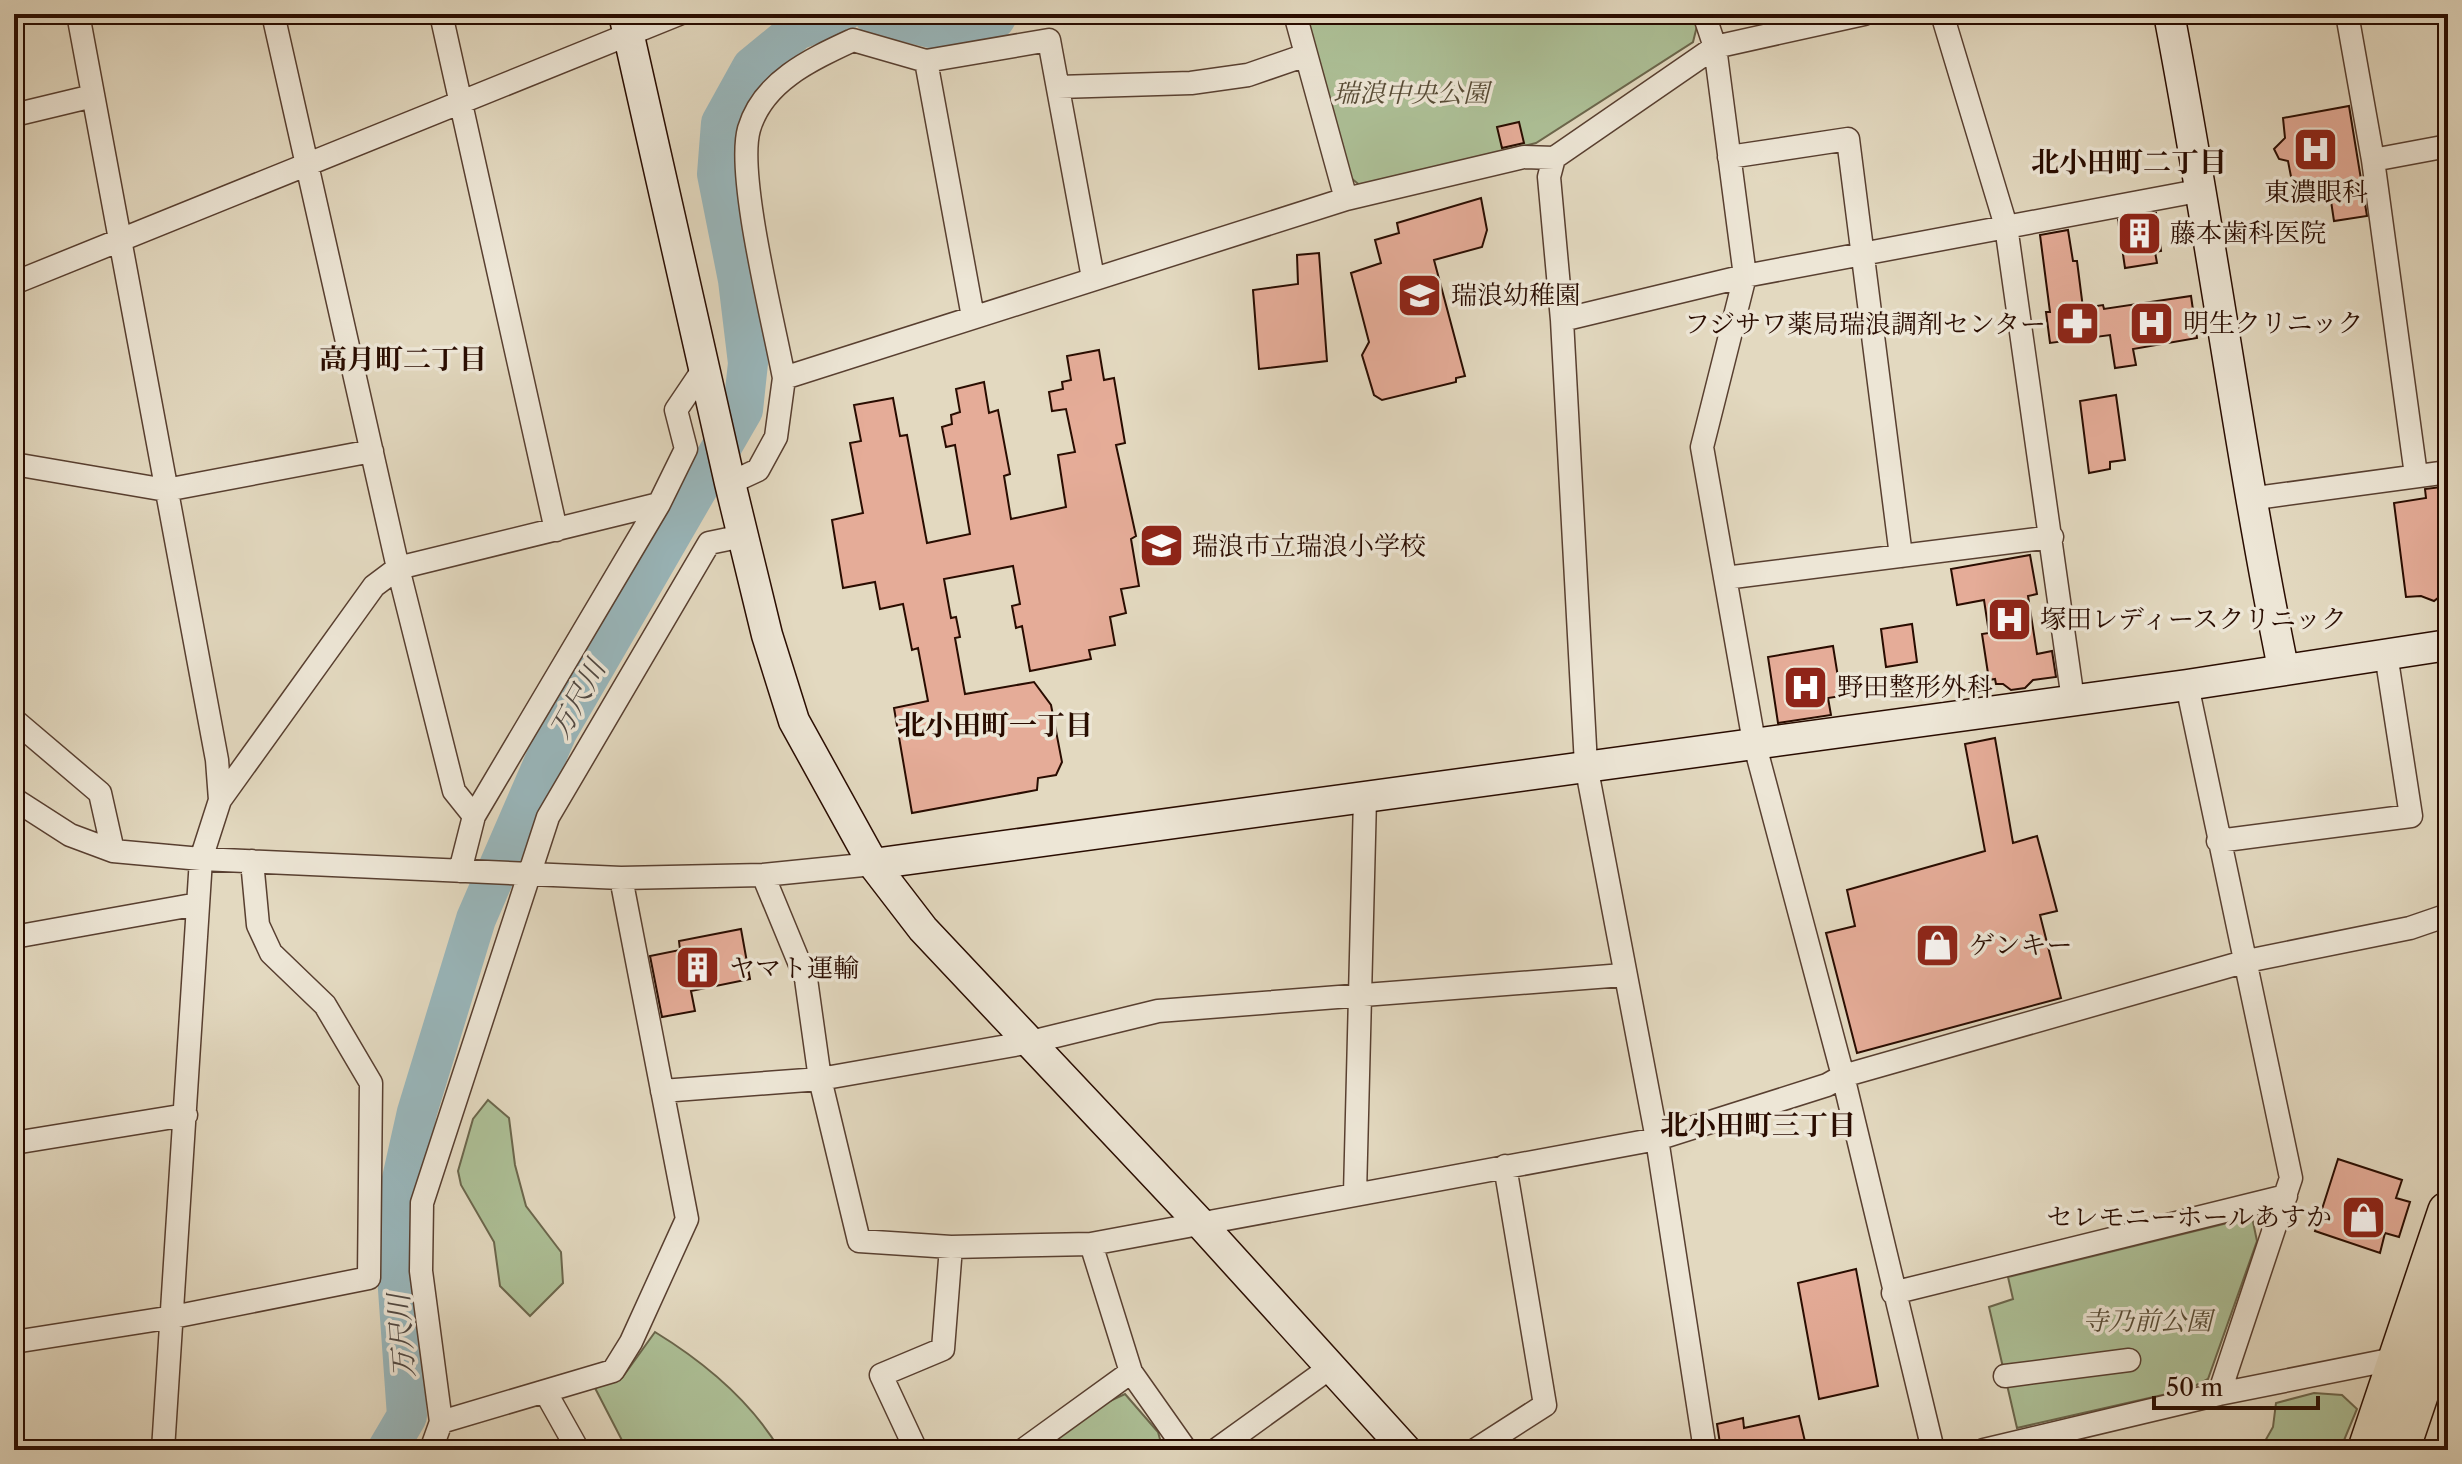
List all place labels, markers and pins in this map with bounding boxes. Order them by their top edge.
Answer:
hospital icon: 東濃眼科 [2292,125,2340,173]
place label: 東濃眼科 [2264,176,2368,208]
building icon: 藤本歯科医院 [2115,209,2163,257]
place label: 藤本歯科医院 [2170,217,2326,249]
school or university icon: 瑞浪幼稚園 [1396,271,1444,319]
place label: 瑞浪幼稚園 [1451,279,1581,311]
hospital icon: 明生クリニック [2128,299,2176,347]
pharmacy icon: フジサワ薬局瑞浪調剤センター [2053,300,2101,348]
place label: 明生クリニック [2183,307,2363,339]
place label: フジサワ薬局瑞浪調剤センター [1684,308,2046,340]
school or university icon: 瑞浪市立瑞浪小学校 [1137,522,1185,570]
place label: 瑞浪市立瑞浪小学校 [1192,530,1426,562]
hospital icon: 塚田レディースクリニック [1985,595,2033,643]
place label: 塚田レディースクリニック [2040,603,2347,635]
hospital icon: 野田整形外科 [1782,663,1830,711]
place label: 野田整形外科 [1837,671,1993,703]
shop icon: ゲンキー [1914,921,1962,969]
place label: ゲンキー [1969,929,2072,961]
building icon: ヤマト運輸 [674,944,722,992]
place label: ヤマト運輸 [729,952,859,984]
shop icon: セレモニーホールあすか [2339,1193,2387,1241]
place label: セレモニーホールあすか [2047,1201,2332,1233]

